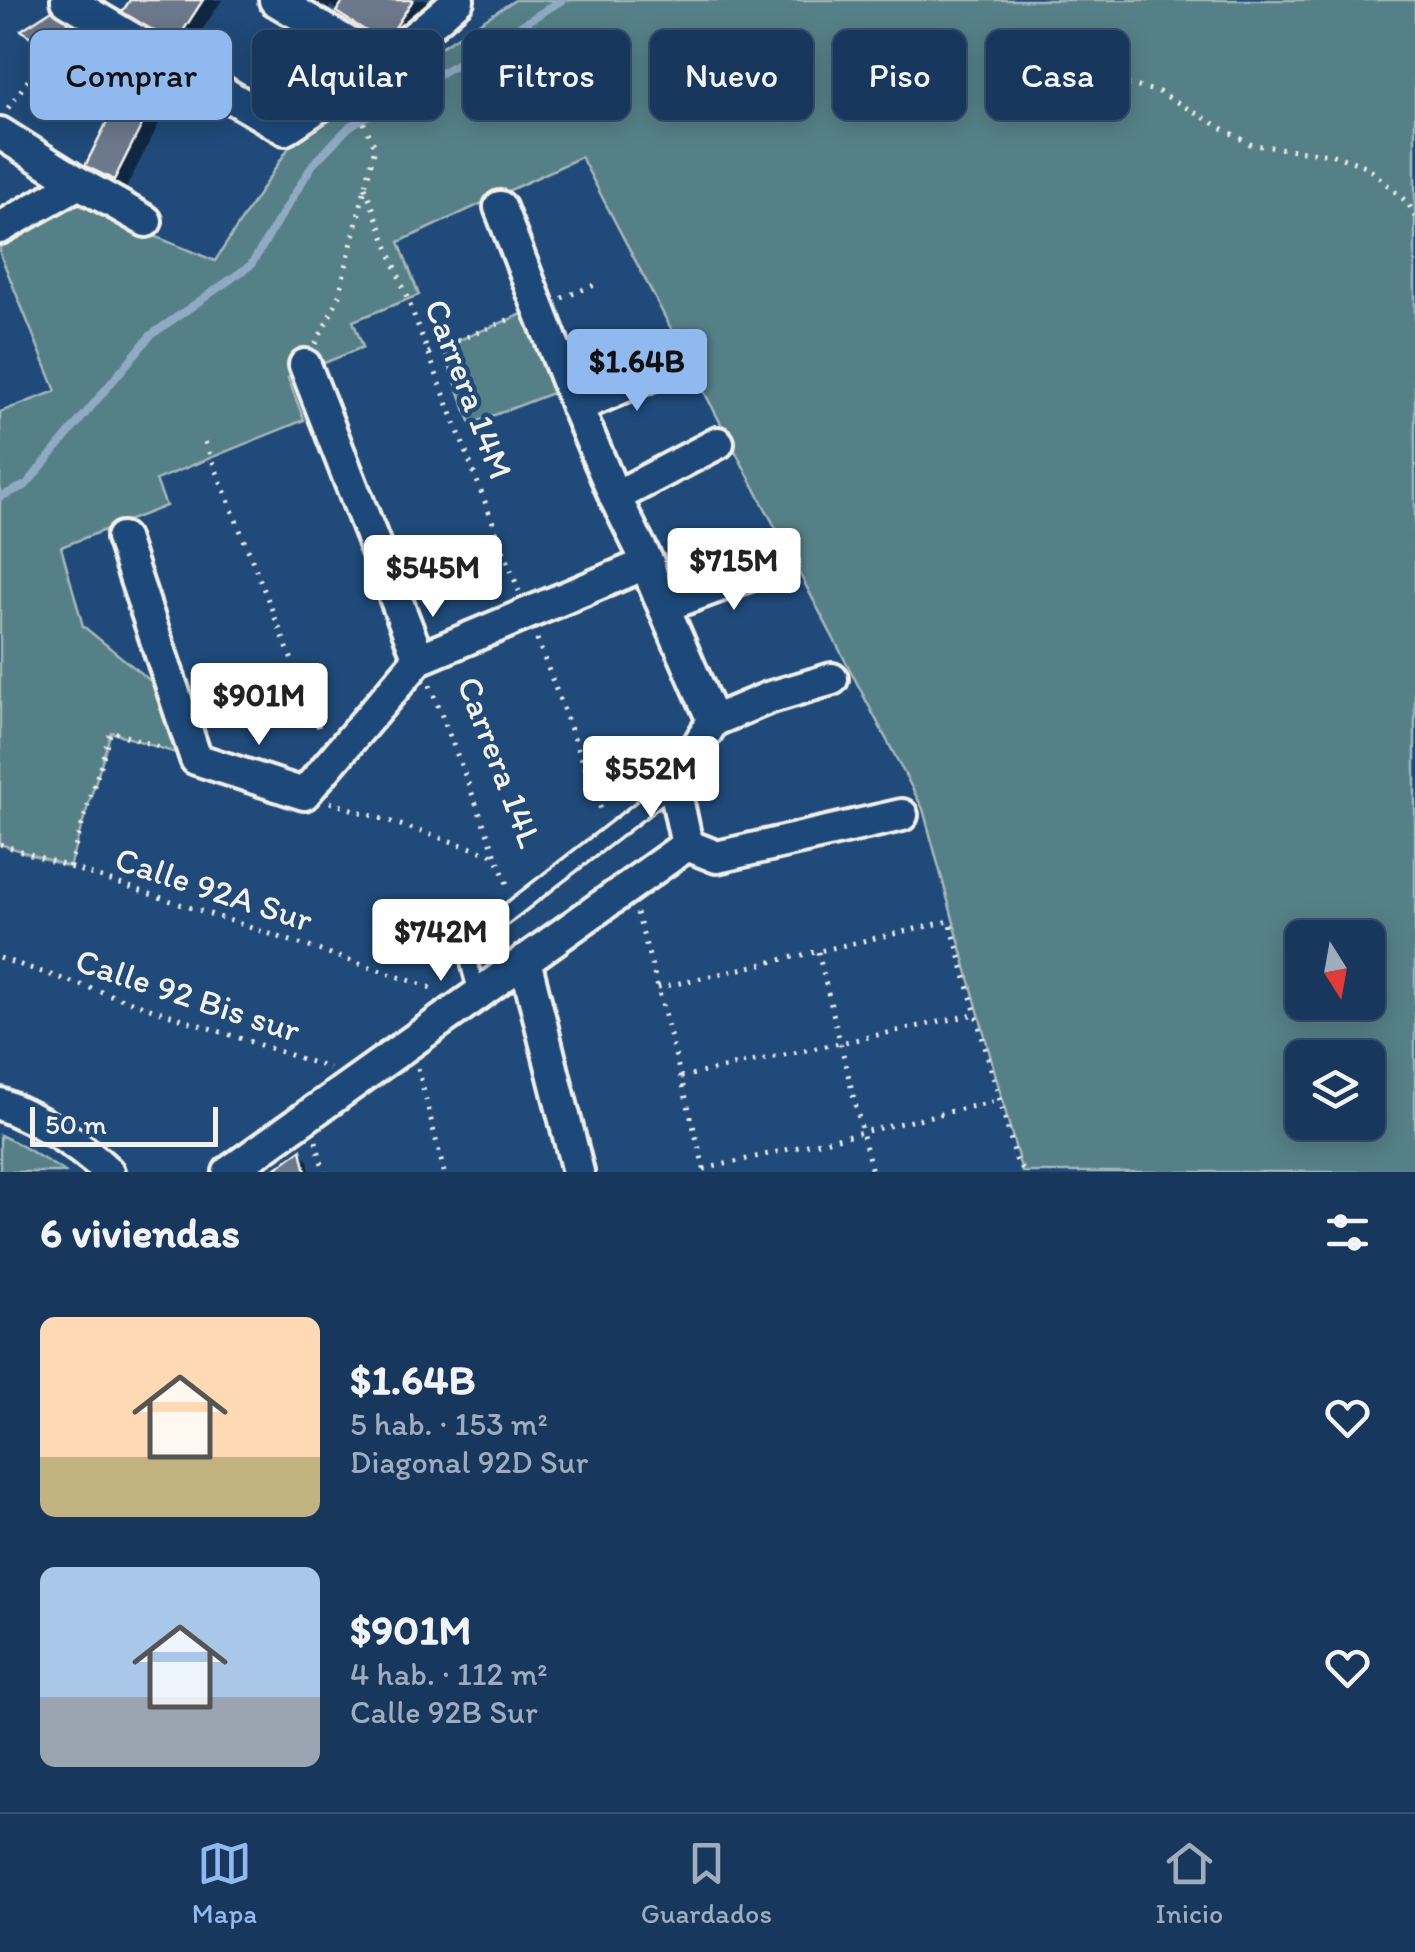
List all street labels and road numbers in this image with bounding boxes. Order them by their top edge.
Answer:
street label: Carrera 14M [415,293,523,485]
street label: Carrera 14L [448,671,552,854]
street label: Calle 92A Sur [110,837,318,941]
street label: Calle 92 Bis sur [71,939,306,1051]

